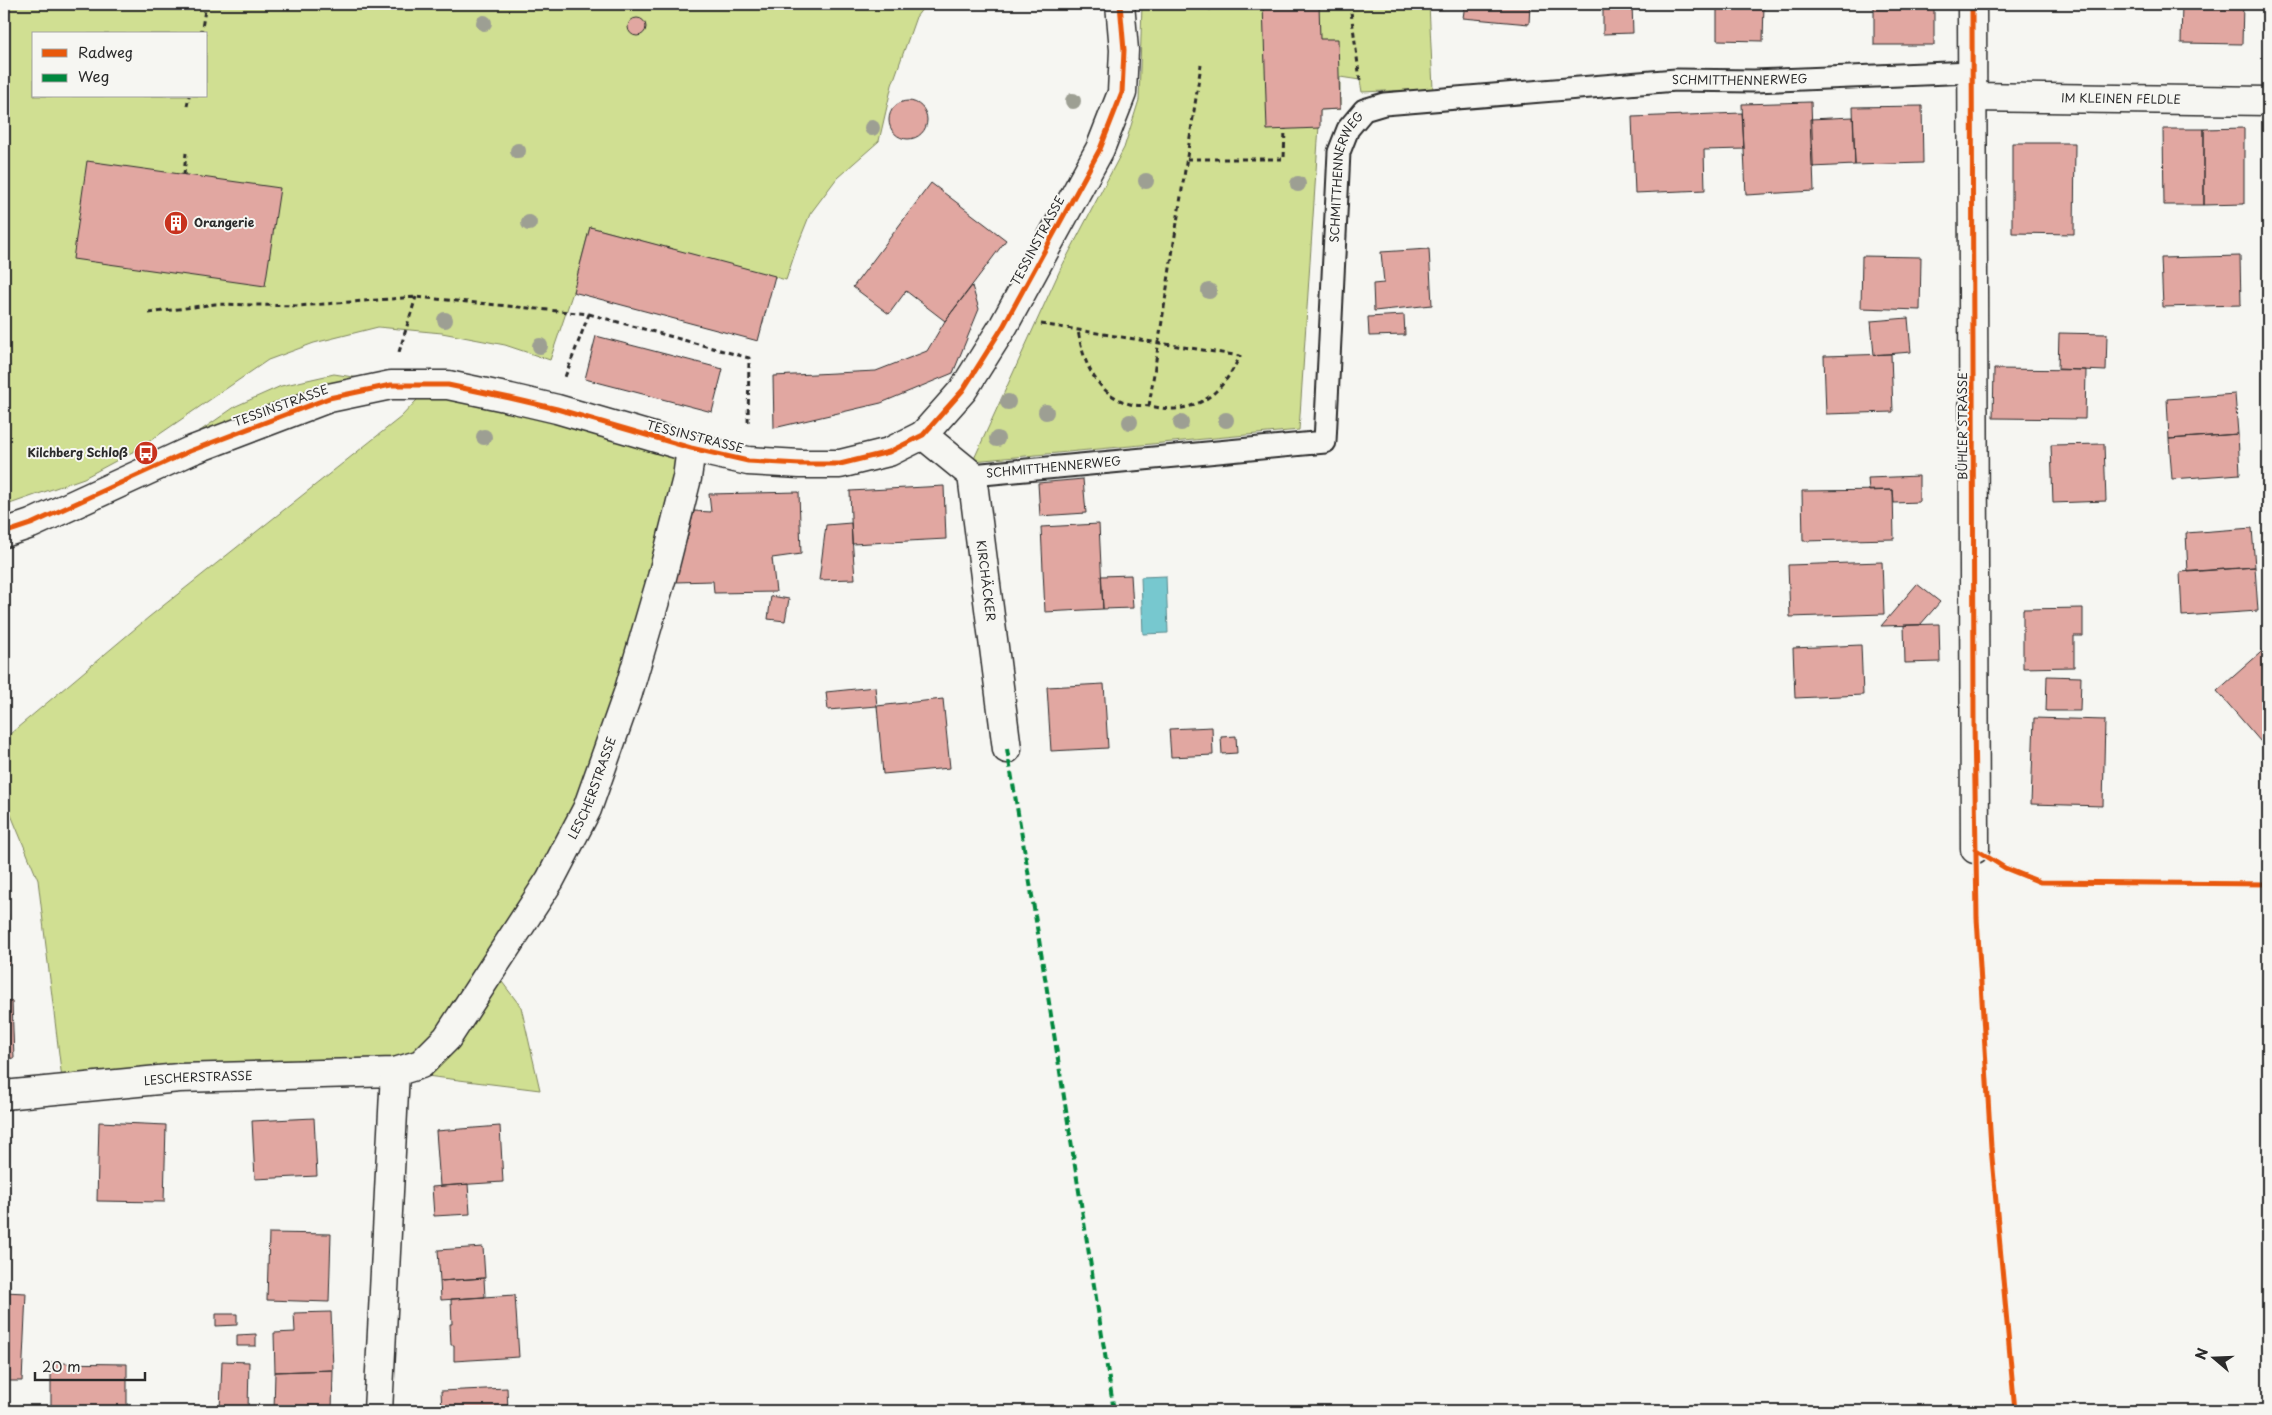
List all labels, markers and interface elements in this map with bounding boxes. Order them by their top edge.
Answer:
legend [32,32,208,98]
text: Radweg [78,40,133,63]
text: Weg [78,64,109,87]
street label: SCHMITTHENNERWEG [1671,69,1808,89]
street label: IM KLEINEN FELDLE [2061,88,2181,108]
street label: SCHMITTHENNERWEG [1325,107,1367,243]
street label: TESSINSTRASSE [1006,192,1069,289]
building icon: Orangerie [163,210,189,236]
place label: Orangerie [194,213,255,231]
street label: BÜHLER STRASSE [1953,372,1971,480]
street label: TESSINSTRASSE [231,379,331,431]
street label: TESSINSTRASSE [645,415,746,457]
bus stop icon: Kilchberg Schloß [133,440,159,466]
place label: Kilchberg Schloß [28,443,128,461]
street label: SCHMITTHENNERWEG [985,451,1122,482]
street label: KIRCHÄCKER [972,539,1001,623]
street label: LESCHERSTRASSE [563,734,620,842]
street label: LESCHERSTRASSE [143,1066,253,1089]
north arrow [2190,1332,2240,1382]
text: N [2190,1345,2213,1362]
scale bar [35,1350,145,1382]
text: 20 m [42,1354,81,1377]

